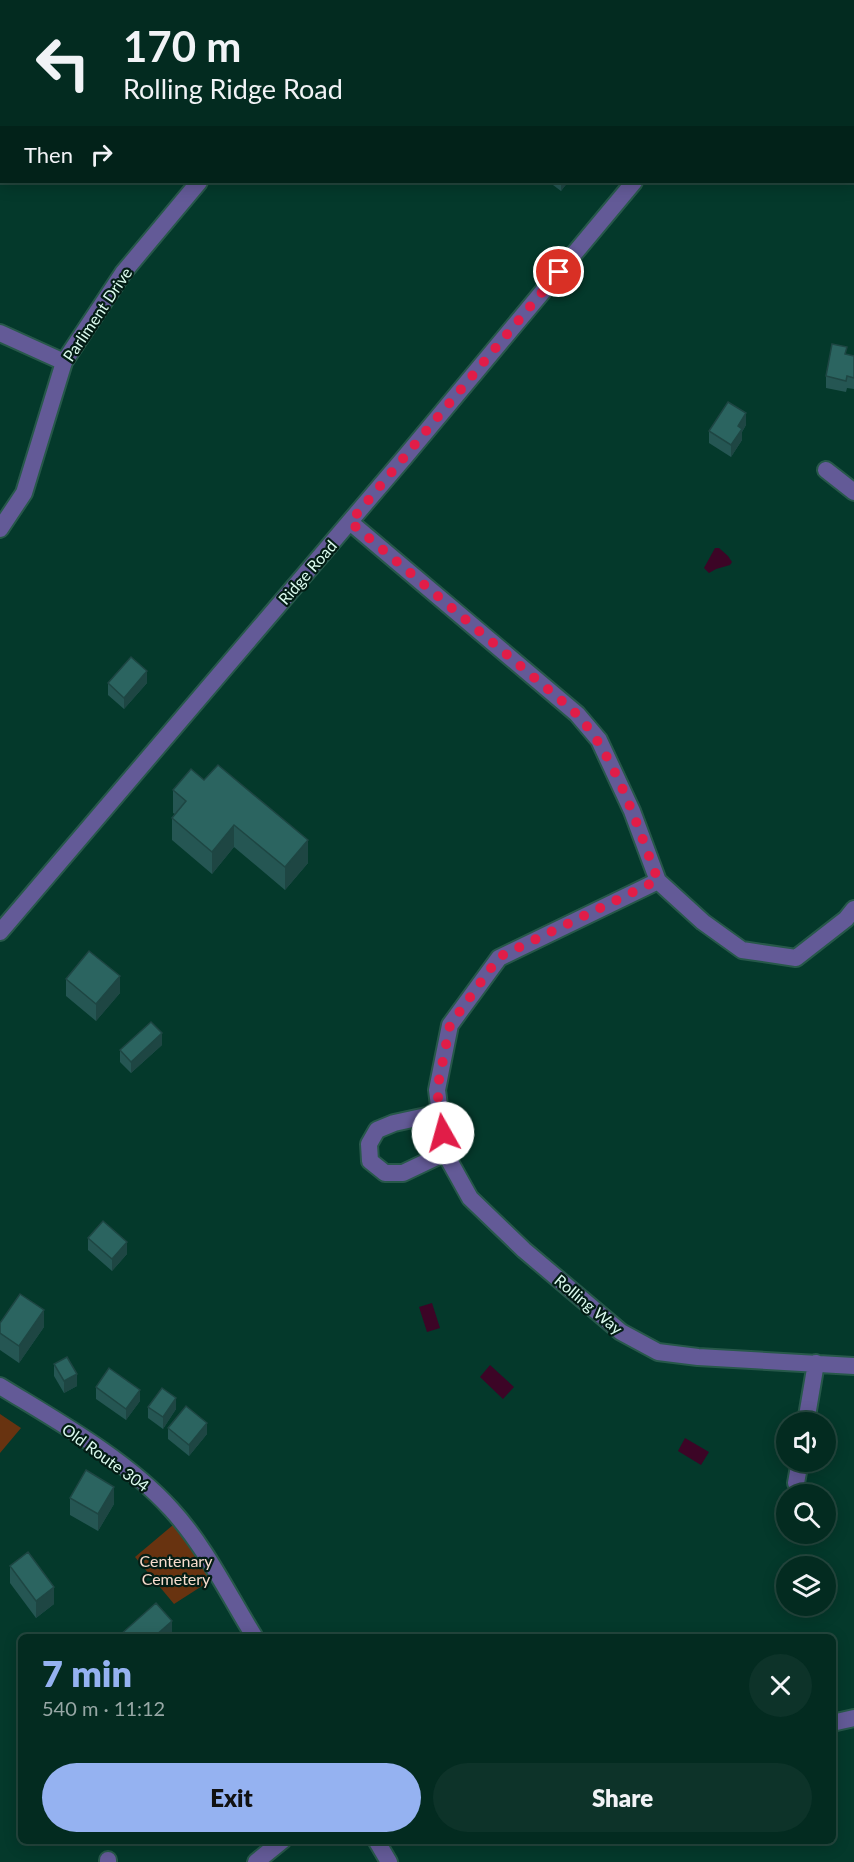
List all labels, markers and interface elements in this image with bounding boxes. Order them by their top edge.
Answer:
text: 170 m [123,21,241,71]
icon: left [24,24,102,102]
text: Rolling Ridge Road [123,72,343,105]
icon: right [85,138,118,171]
text: Then [24,141,73,168]
pin [533,246,584,297]
icon: arrive [542,255,575,288]
street label: Parliment Drive [59,263,135,365]
street label: Ridge Road [274,536,340,608]
position arrow [411,1101,475,1165]
street label: Rolling Way [551,1270,627,1338]
map controls [776,1412,836,1616]
button: sound [776,1412,836,1472]
street label: Old Route 304 [59,1419,153,1495]
button: search [776,1484,836,1544]
park label: Centenary Cemetery [140,1551,213,1588]
button: layers [776,1556,836,1616]
text: 7 min [42,1651,132,1695]
button: close [749,1654,812,1717]
text: 540 m · 11:12 [42,1696,165,1720]
button: Exit [42,1763,421,1832]
button: Share [433,1763,812,1832]

